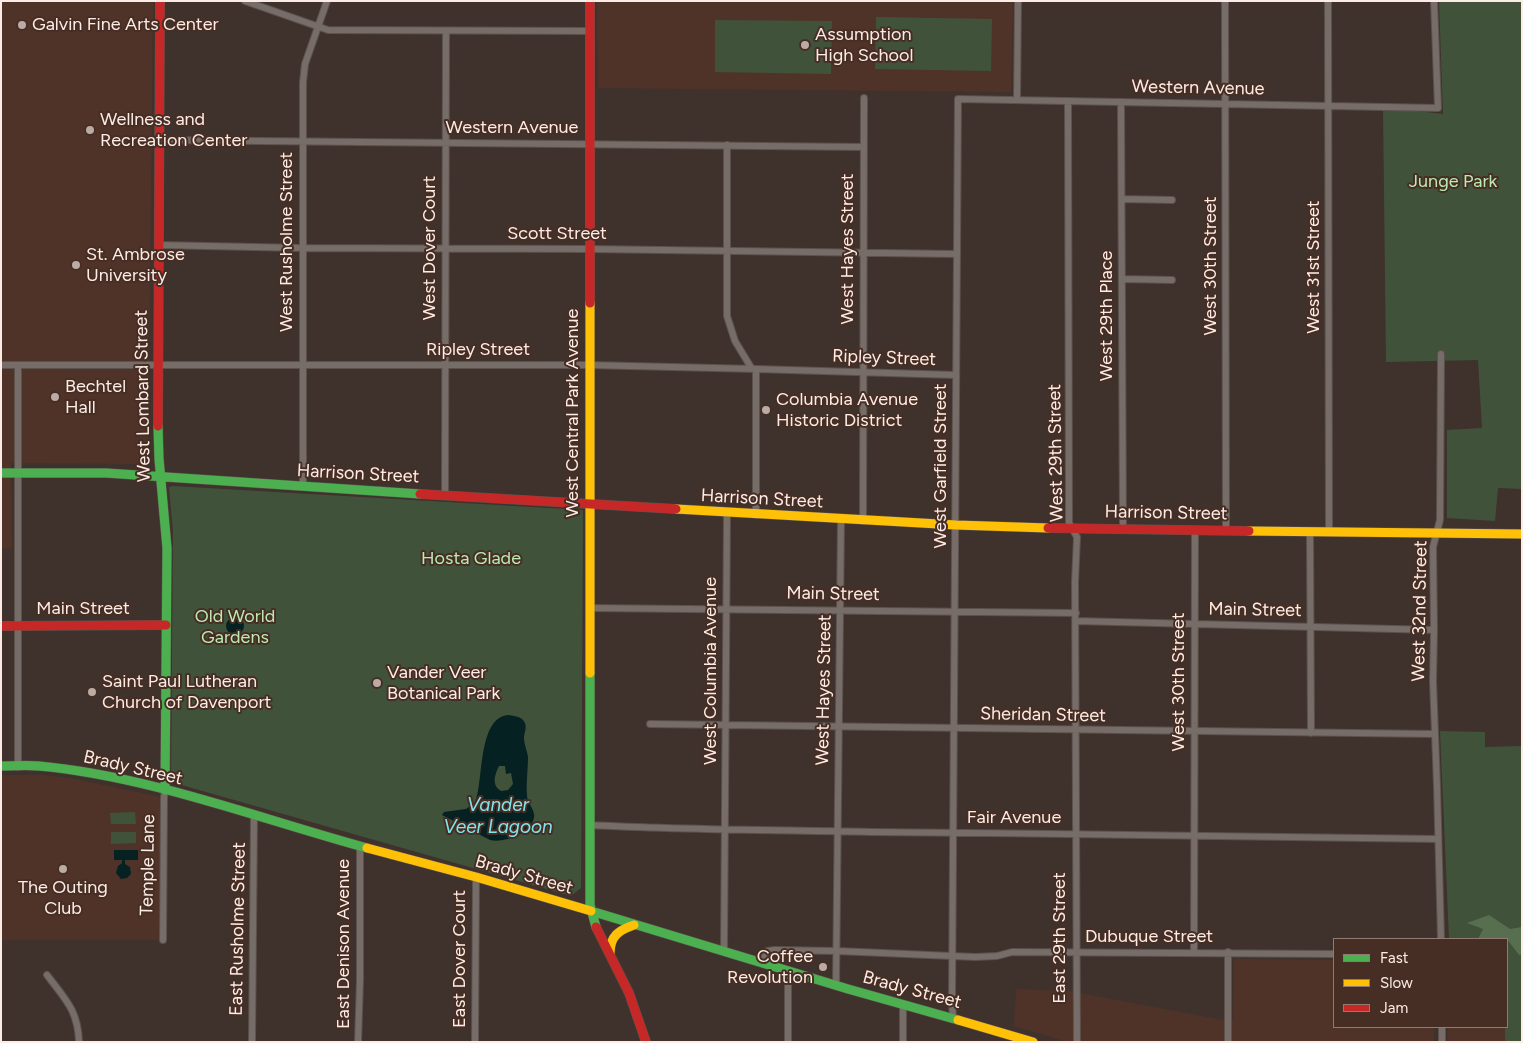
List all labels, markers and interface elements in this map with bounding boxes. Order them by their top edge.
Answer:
place label: Galvin Fine Arts Center [32,14,219,36]
marker: Galvin Fine Arts Center [16,19,28,31]
place label: Assumption High School [815,24,913,66]
marker: Assumption High School [799,39,811,51]
street label: Western Avenue [1131,76,1265,100]
place label: Wellness and Recreation Center [100,109,247,152]
street label: Western Avenue [446,117,578,139]
marker: Wellness and Recreation Center [84,124,96,136]
street label: West Rusholme Street [276,152,298,332]
park label: Junge Park [1409,171,1497,193]
street label: West Hayes Street [837,174,859,324]
street label: West Dover Court [419,176,441,320]
street label: West 30th Street [1200,196,1222,336]
street label: West 31st Street [1303,200,1325,334]
street label: Scott Street [507,223,607,245]
place label: St. Ambrose University [86,244,185,286]
street label: West 29th Place [1096,251,1118,381]
marker: St. Ambrose University [70,259,82,271]
street label: West Central Park Avenue [562,309,584,517]
street label: West Lombard Street [131,310,155,482]
street label: Ripley Street [426,339,530,361]
street label: Ripley Street [832,345,936,371]
place label: Bechtel Hall [65,376,126,418]
street label: West Garfield Street [930,384,952,548]
street label: West 29th Street [1044,384,1068,522]
place label: Columbia Avenue Historic District [776,389,918,432]
marker: Bechtel Hall [49,391,61,403]
marker: Columbia Avenue Historic District [760,404,772,416]
street label: Harrison Street [296,460,420,488]
street label: Harrison Street [700,485,824,513]
street label: Harrison Street [1104,501,1228,525]
street label: West 32nd Street [1408,540,1432,682]
park label: Hosta Glade [421,548,521,570]
street label: West Columbia Avenue [700,577,722,765]
street label: Main Street [786,582,880,606]
street label: Main Street [36,598,130,620]
street label: Main Street [1208,598,1302,622]
park label: Old World Gardens [195,606,275,649]
street label: West 30th Street [1168,612,1190,752]
street label: West Hayes Street [812,614,836,766]
place label: Vander Veer Botanical Park [387,662,500,704]
place label: Saint Paul Lutheran Church of Davenport [102,671,271,714]
marker: Vander Veer Botanical Park [371,677,383,689]
marker: Saint Paul Lutheran Church of Davenport [86,686,98,698]
street label: Sheridan Street [980,703,1106,727]
street label: Brady Street [81,746,185,790]
water label: Vander Veer Lagoon [443,794,553,838]
street label: Fair Avenue [967,807,1061,829]
street label: Temple Lane [136,814,160,916]
street label: East Rusholme Street [226,842,250,1016]
street label: Brady Street [472,851,576,899]
street label: East Denison Avenue [333,859,355,1029]
marker: The Outing Club [57,863,69,875]
street label: East 29th Street [1049,872,1071,1004]
place label: The Outing Club [18,877,108,920]
street label: East Dover Court [449,890,471,1028]
street label: Dubuque Street [1085,926,1213,948]
legend [1333,938,1508,1028]
place label: Coffee Revolution [727,946,813,989]
text: Fast [1380,949,1408,967]
marker: Coffee Revolution [817,961,829,973]
street label: Brady Street [860,966,964,1014]
text: Slow [1380,974,1413,992]
text: Jam [1380,999,1408,1017]

